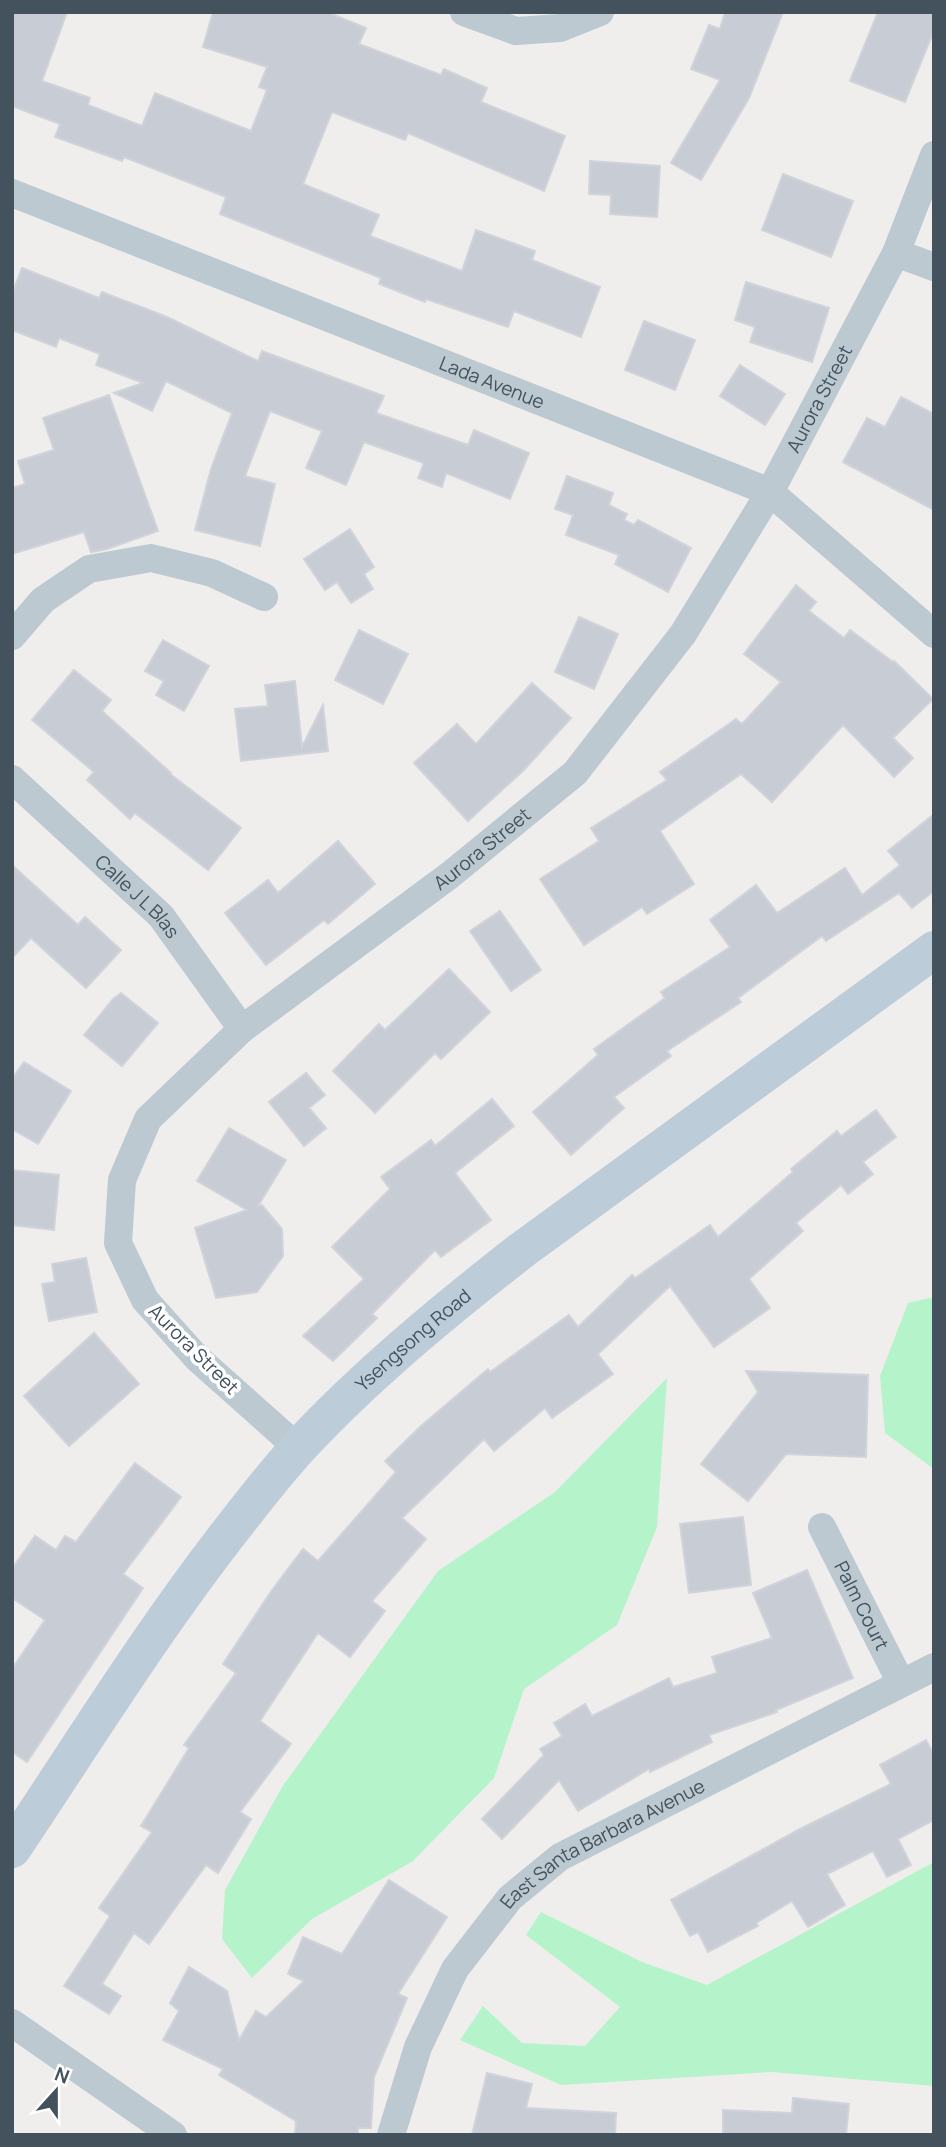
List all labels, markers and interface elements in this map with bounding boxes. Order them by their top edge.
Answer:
street label: Aurora Street [780,340,858,457]
street label: Lada Avenue [436,350,548,415]
street label: Aurora Street [428,801,536,896]
street label: Calle J L Blas [89,849,186,943]
street label: Ysengsong Road [350,1283,476,1397]
street label: Aurora Street [143,1298,245,1400]
street label: Palm Court [828,1557,895,1654]
street label: East Santa Barbara Avenue [494,1773,709,1914]
north arrow [21,2056,91,2126]
text: N [51,2061,73,2090]

